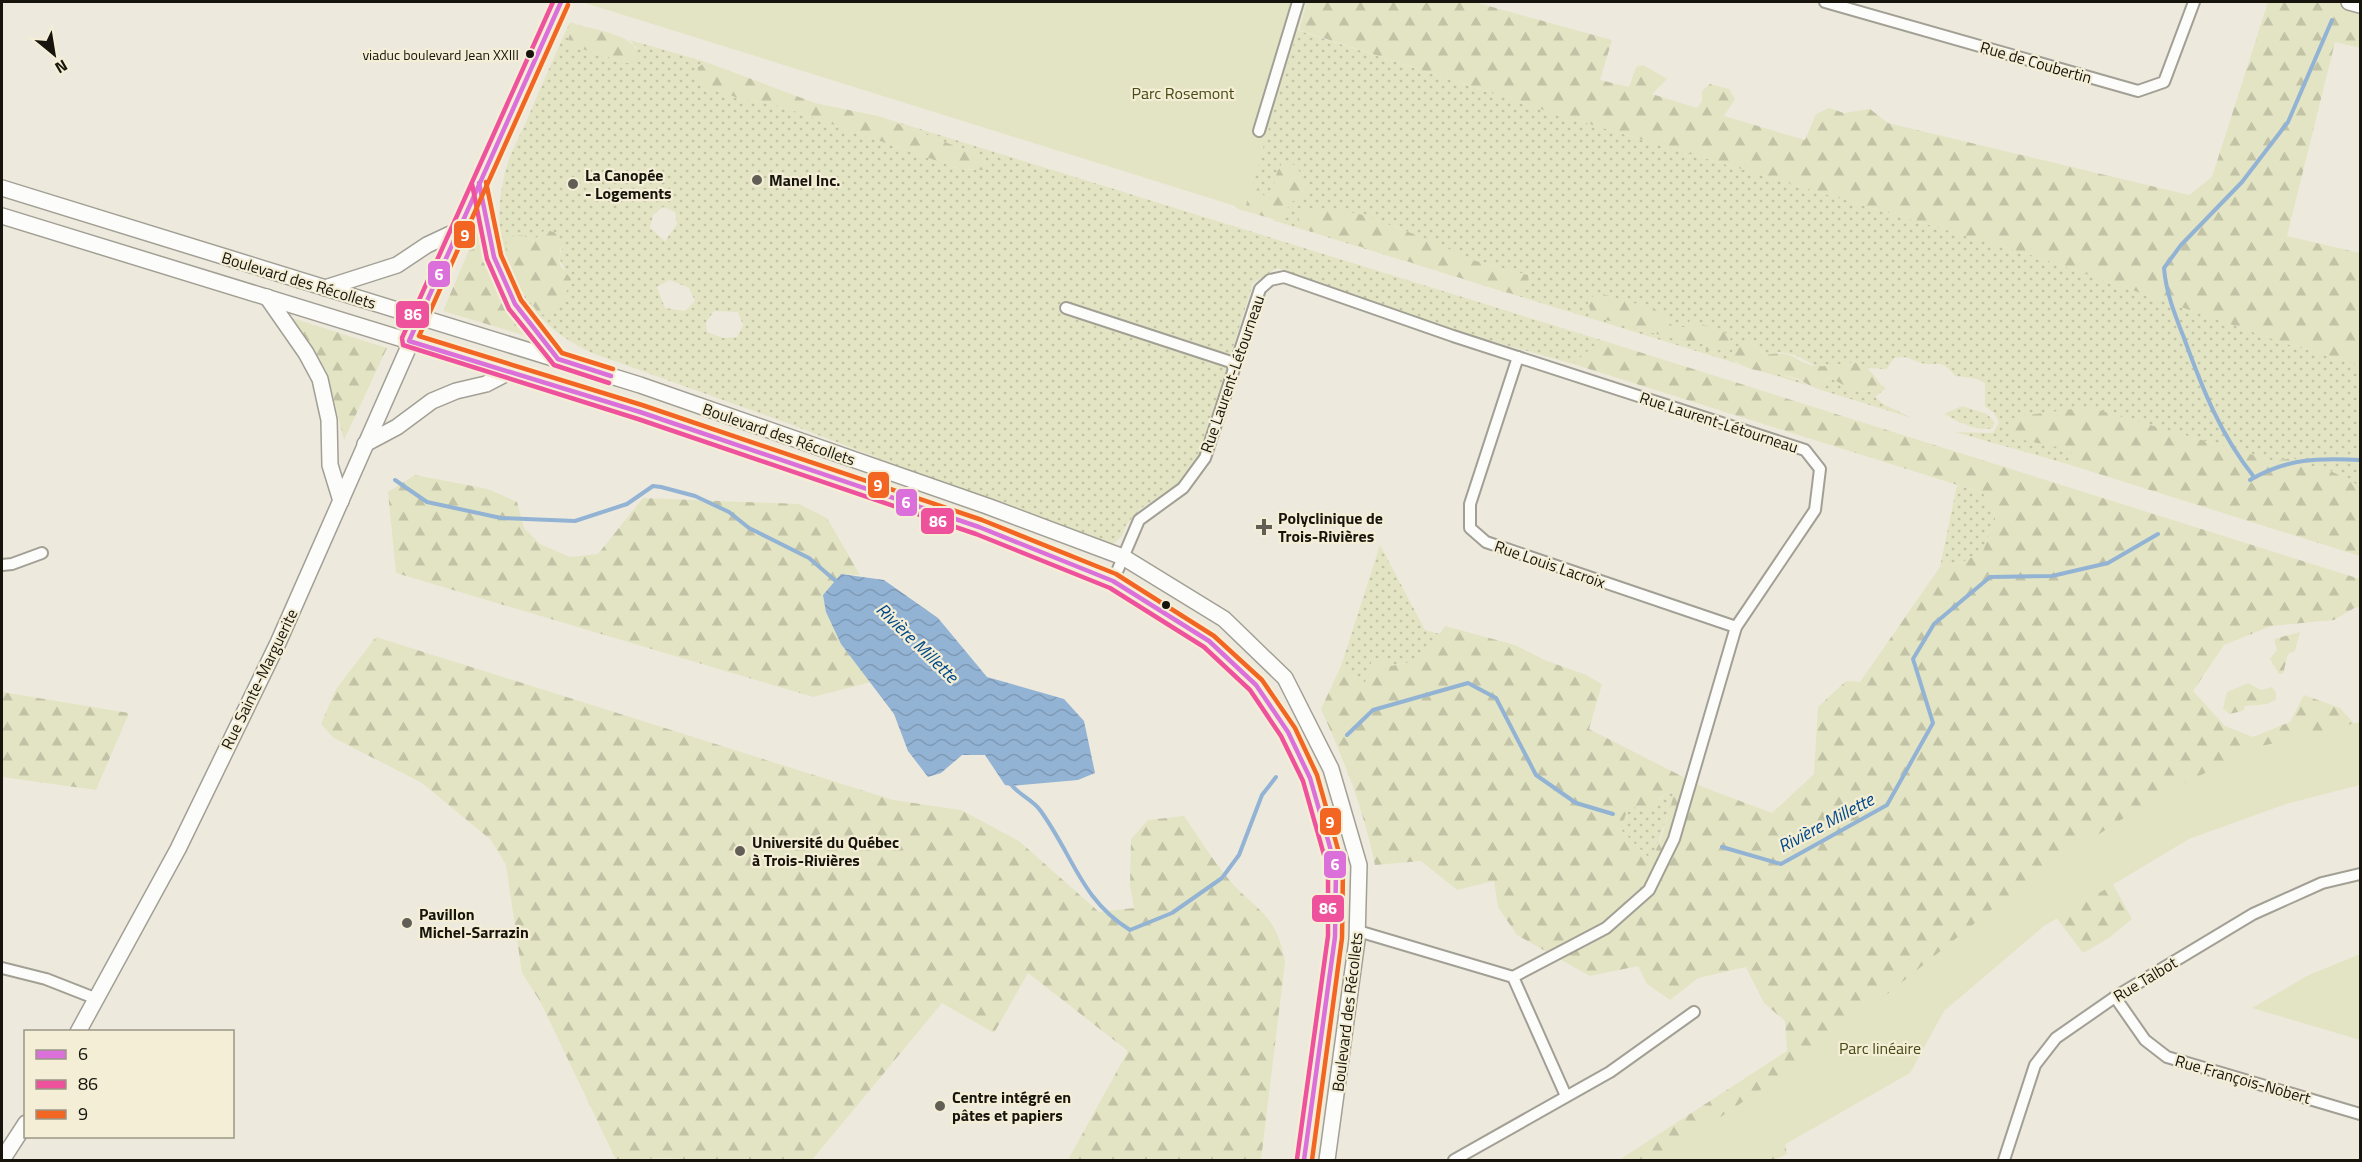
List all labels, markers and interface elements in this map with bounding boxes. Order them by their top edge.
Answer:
north arrow [24,24,84,84]
street label: Rue de Coubertin [1977,35,2095,89]
place label: viaduc boulevard Jean XXIII [362,44,519,65]
marker: viaduc boulevard Jean XXIII [524,48,536,60]
text: N [51,54,72,80]
park label: Parc Rosemont [1132,81,1235,105]
place label: La Canopée - Logements [585,163,672,205]
place label: Manel Inc. [769,168,840,192]
marker: Manel Inc. [750,173,764,187]
marker: La Canopée - Logements [566,177,580,191]
line badge: 9 [453,220,476,249]
text: 9 [461,223,470,247]
street label: Boulevard des Récollets [219,245,379,315]
line badge: 6 [427,260,451,288]
text: 6 [435,262,444,286]
street label: Rue Laurent-Létourneau [1194,292,1270,456]
line badge: 86 [395,300,430,329]
text: 86 [404,302,422,326]
street label: Rue Laurent-Létourneau [1637,385,1801,459]
street label: Boulevard des Récollets [699,397,859,471]
line badge: 9 [867,471,890,499]
text: 9 [874,473,883,497]
line badge: 6 [895,488,918,517]
text: 6 [902,490,911,514]
place label: Polyclinique de Trois-Rivières [1278,506,1383,548]
line badge: 86 [920,507,955,535]
text: 86 [929,509,947,533]
marker: Polyclinique de Trois-Rivières [1255,518,1273,536]
street label: Rue Louis Lacroix [1491,534,1609,594]
water label: Rivière Millette [870,596,966,690]
unlabelled marker [1160,599,1172,611]
street label: Rue Sainte-Marguerite [215,605,303,753]
water label: Rivière Millette [1773,785,1880,859]
line badge: 9 [1319,807,1342,836]
text: 9 [1326,810,1335,834]
place label: Université du Québec à Trois-Rivières [752,830,899,872]
marker: Université du Québec à Trois-Rivières [733,844,747,858]
line badge: 6 [1323,850,1347,879]
text: 6 [1331,852,1340,876]
line badge: 86 [1311,894,1345,923]
text: 86 [1319,896,1337,920]
place label: Pavillon Michel-Sarrazin [419,902,529,944]
marker: Pavillon Michel-Sarrazin [400,916,414,930]
street label: Boulevard des Récollets [1325,931,1369,1093]
street label: Rue Talbot [2108,950,2182,1008]
legend [24,1030,234,1138]
park label: Parc linéaire [1839,1036,1921,1060]
text: 6 [78,1040,88,1067]
street label: Rue François-Nobert [2172,1048,2314,1110]
text: 86 [78,1070,98,1097]
place label: Centre intégré en pâtes et papiers [952,1085,1071,1127]
marker: Centre intégré en pâtes et papiers [933,1099,947,1113]
text: 9 [78,1100,88,1127]

